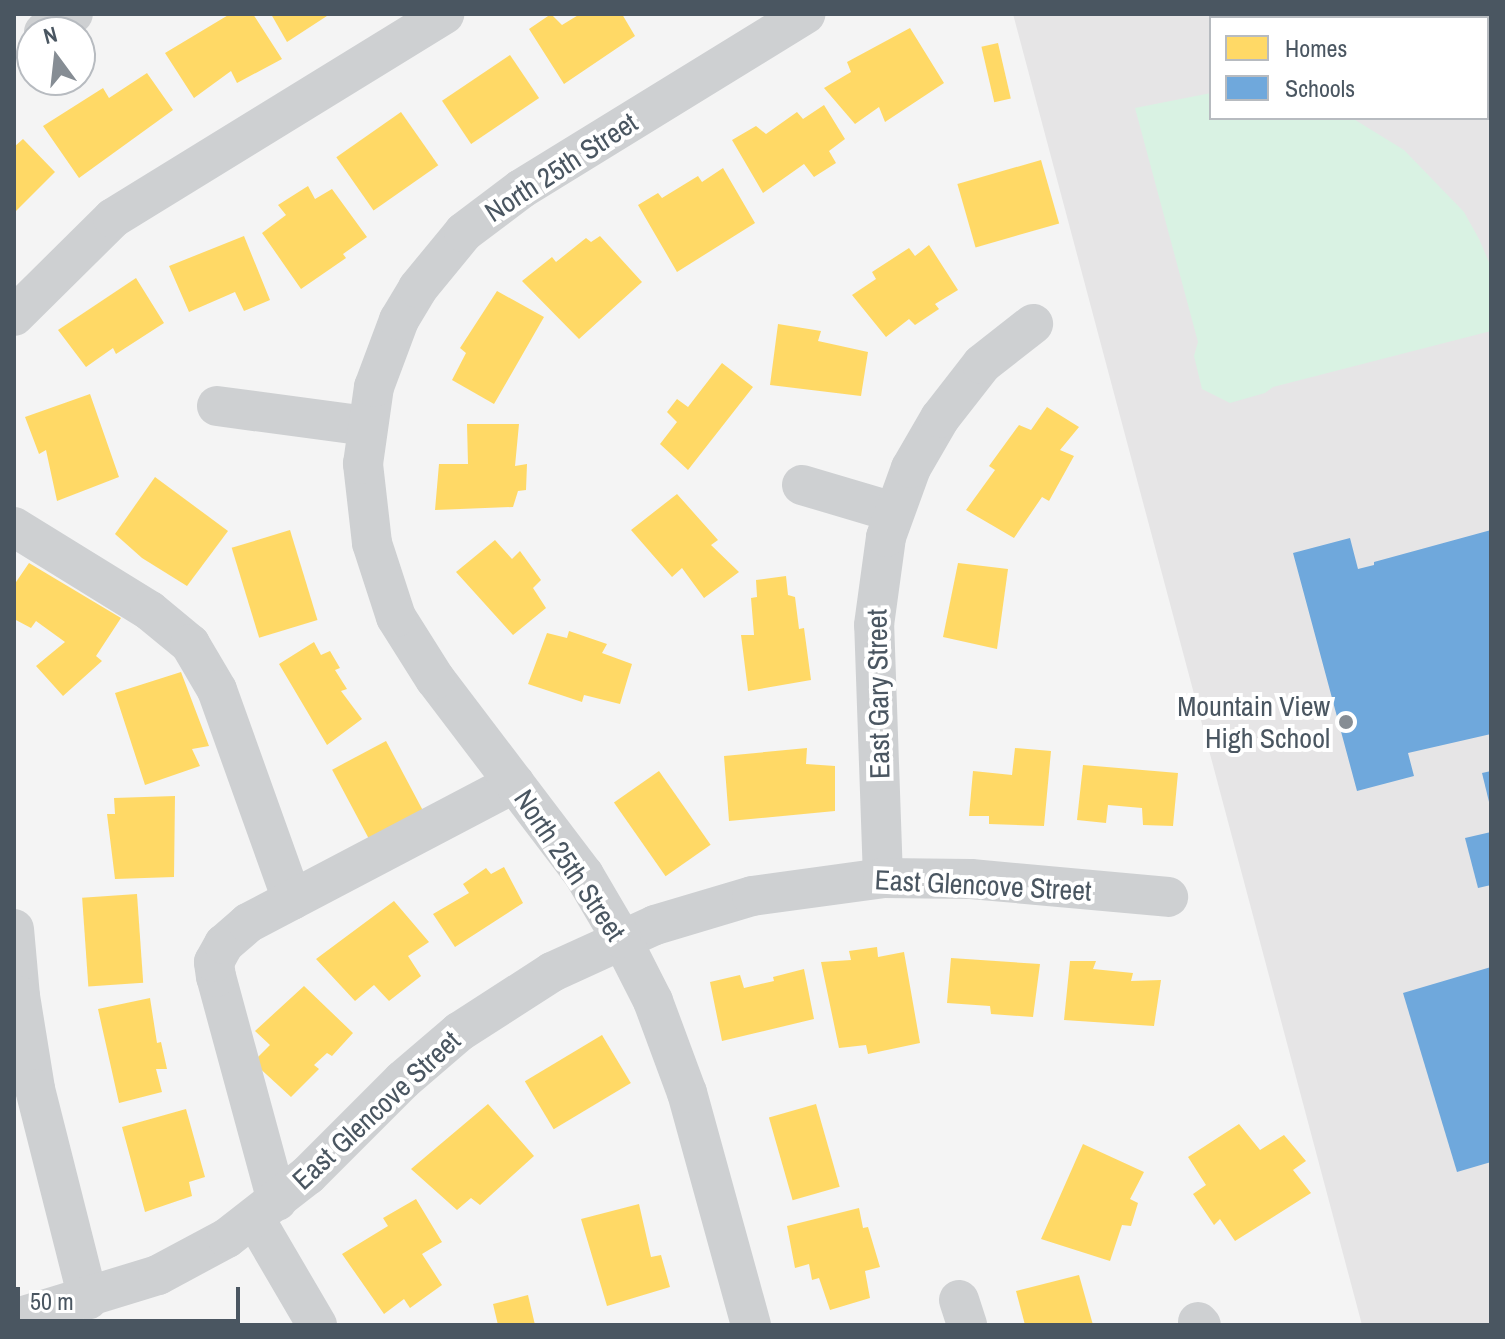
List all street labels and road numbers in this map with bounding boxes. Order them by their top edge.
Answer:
street label: North 25th Street [479,105,643,229]
street label: East Gary Street [860,609,896,779]
street label: North 25th Street [507,783,633,947]
street label: East Glencove Street [874,863,1092,907]
street label: East Glencove Street [285,1024,467,1196]

